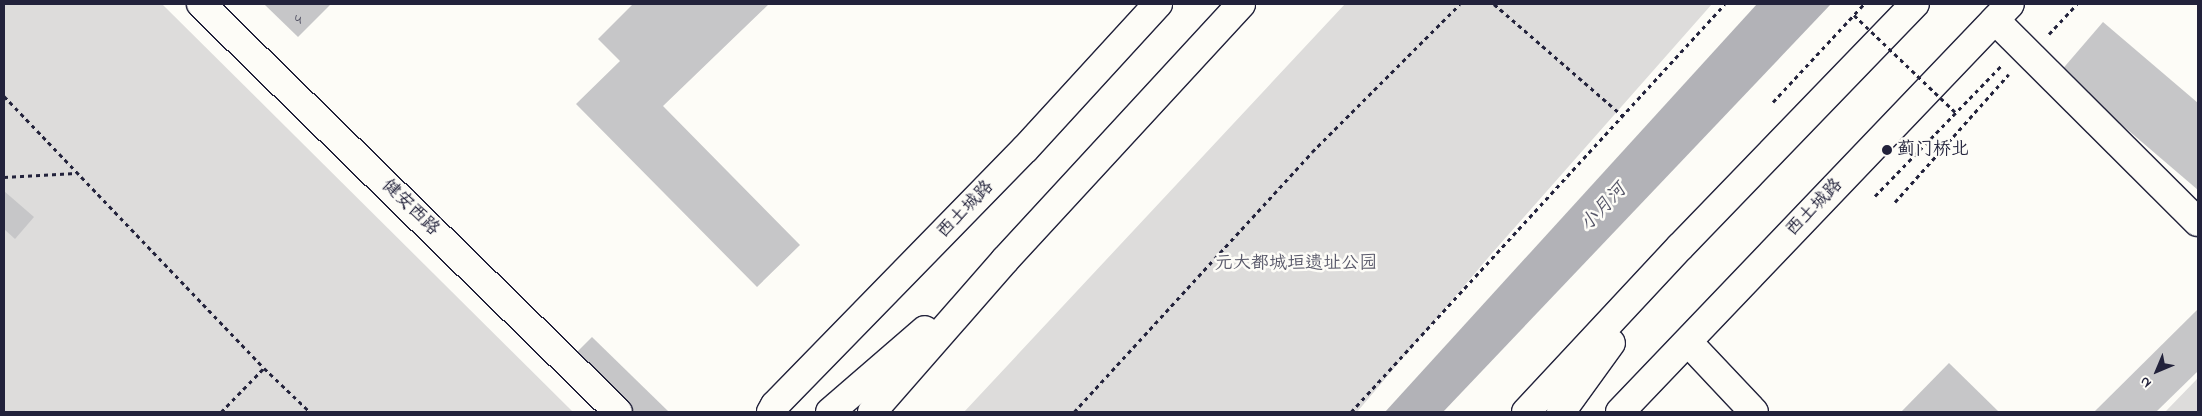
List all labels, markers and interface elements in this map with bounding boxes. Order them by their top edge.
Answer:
house number: 4 [295,12,301,30]
place label: 蓟门桥北 [1897,139,1969,161]
marker: 蓟门桥北 [1881,144,1893,156]
street label: 健安西路 [377,175,443,241]
street label: 西土城路 [1782,175,1848,241]
street label: 西土城路 [933,177,999,243]
water label: 小月河 [1576,179,1632,237]
park label: 元大都城垣遗址公园 [1215,253,1377,275]
north arrow [2132,346,2182,396]
text: N [2135,371,2157,393]

